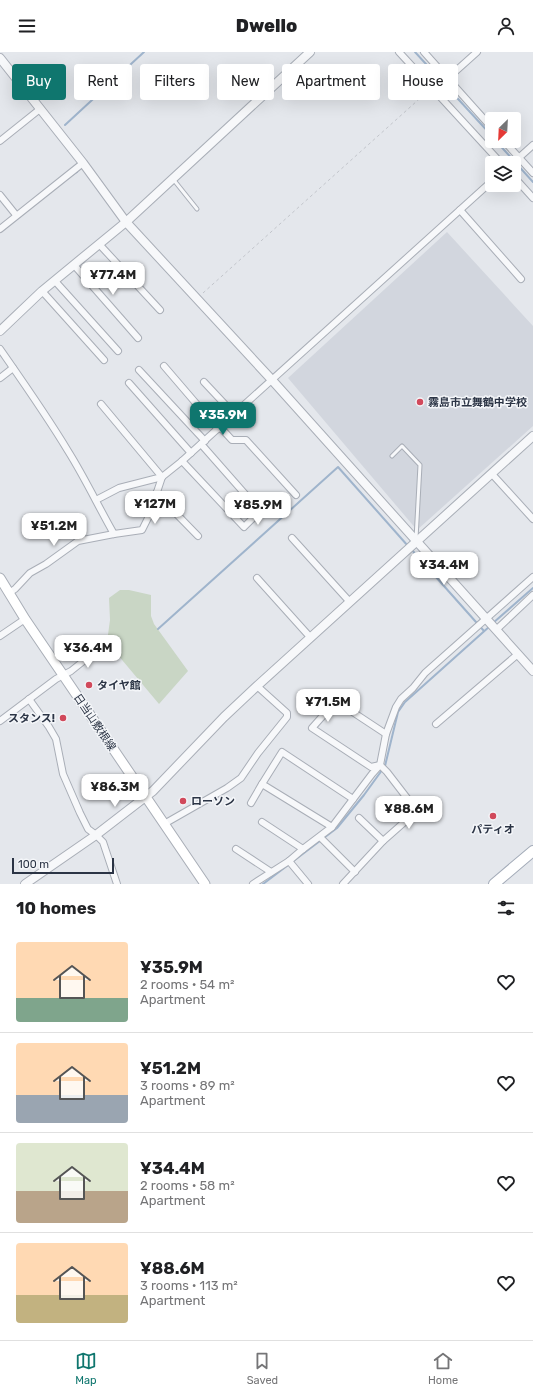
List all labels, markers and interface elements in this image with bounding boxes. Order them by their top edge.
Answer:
icon: menu [16,15,38,37]
text: Dwello [236,15,297,37]
icon: person [495,15,517,37]
chip: Buy [12,64,66,100]
chip: Rent [74,64,132,100]
chip: Filters [140,64,209,100]
chip: New [217,64,274,100]
chip: Apartment [282,64,380,100]
chip: House [388,64,458,100]
north arrow [485,112,521,148]
map controls [485,112,521,192]
button: layers [485,156,521,192]
pin: ¥77.4M [80,262,146,296]
text: ¥77.4M [90,267,136,282]
place label: 霧島市立舞鶴中学校 [428,396,527,409]
marker: 霧島市立舞鶴中学校 [415,397,425,407]
pin: ¥35.9M [190,402,256,436]
text: ¥35.9M [199,407,247,422]
pin: ¥127M [127,491,183,525]
pin: ¥85.9M [225,492,291,526]
text: ¥127M [134,496,176,511]
text: ¥85.9M [234,497,282,512]
pin: ¥51.2M [21,513,87,547]
text: ¥51.2M [31,518,77,533]
pin: ¥34.4M [411,552,477,586]
text: ¥34.4M [419,557,469,572]
pin: ¥36.4M [55,635,121,669]
text: ¥36.4M [63,640,113,655]
place label: タイヤ館 [97,679,141,692]
marker: タイヤ館 [84,680,94,690]
pin: ¥71.5M [295,689,361,723]
street label: 日当山敷根線 [71,691,118,753]
text: ¥71.5M [305,694,351,709]
place label: スタンス! [8,712,55,725]
marker: スタンス! [58,713,68,723]
pin: ¥86.3M [82,774,148,808]
text: ¥86.3M [90,779,140,794]
place label: ローソン [191,795,235,808]
marker: ローソン [178,796,188,806]
pin: ¥88.6M [376,796,442,830]
text: ¥88.6M [384,801,434,816]
marker: パティオ [488,811,498,821]
place label: パティオ [471,823,515,836]
scale bar [12,856,114,875]
text: 100 m [18,858,49,871]
icon: filters [495,897,517,919]
text: 10 homes [16,898,96,918]
text: ¥35.9M [140,957,203,977]
icon: home [48,958,96,1006]
icon: heart [495,971,517,993]
text: 2 rooms · 54 m² [140,977,234,992]
text: Apartment [140,992,205,1007]
text: ¥51.2M [140,1058,201,1078]
icon: home [48,1059,96,1107]
icon: heart [495,1072,517,1094]
text: 3 rooms · 89 m² [140,1078,235,1093]
text: Apartment [140,1093,205,1108]
text: ¥34.4M [140,1158,205,1178]
icon: home [48,1159,96,1207]
icon: heart [495,1172,517,1194]
text: 2 rooms · 58 m² [140,1178,235,1193]
text: Apartment [140,1193,205,1208]
text: ¥88.6M [140,1258,205,1278]
icon: home [48,1259,96,1307]
icon: heart [495,1272,517,1294]
text: 3 rooms · 113 m² [140,1278,238,1293]
text: Apartment [140,1293,205,1308]
tab: Map [75,1350,97,1387]
tab: Saved [247,1350,278,1387]
tab: Home [428,1350,458,1387]

